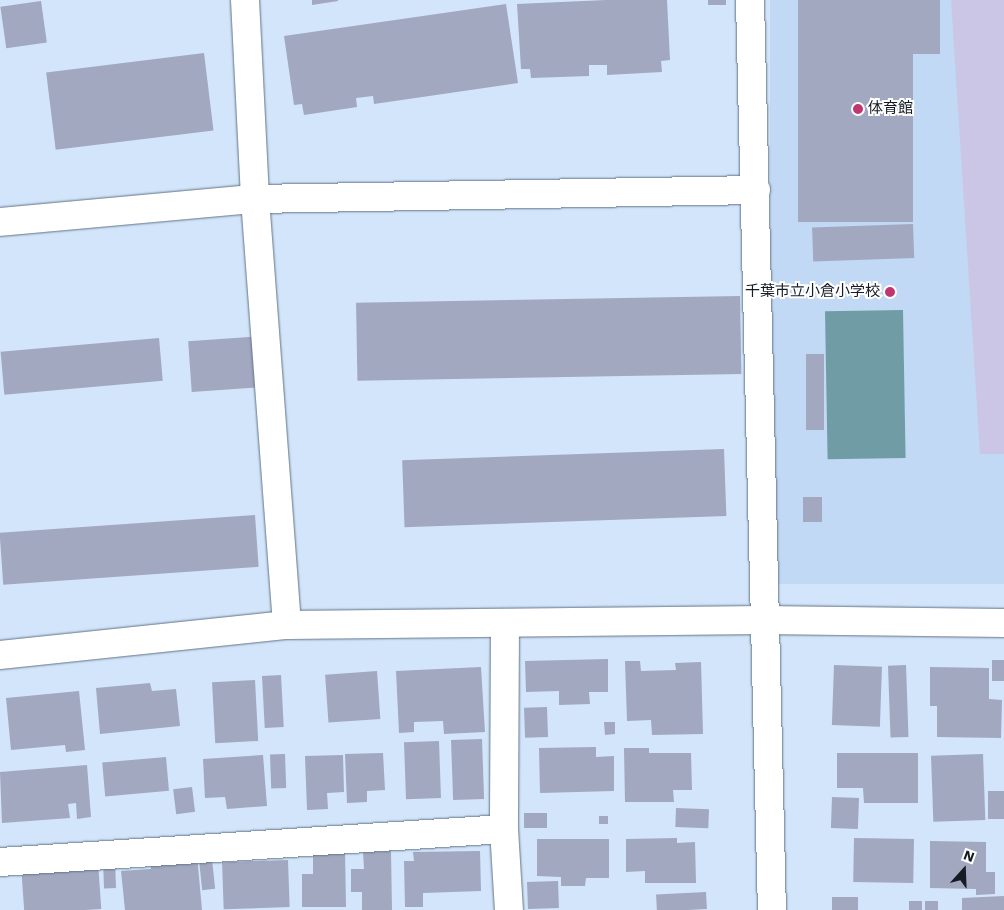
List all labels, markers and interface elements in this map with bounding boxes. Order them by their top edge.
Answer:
place label: 体育館 [868,100,913,118]
marker: 体育館 [852,103,864,115]
place label: 千葉市立小倉小学校 [745,283,880,301]
marker: 千葉市立小倉小学校 [884,286,896,298]
north arrow [939,845,989,895]
text: N [962,847,977,865]

